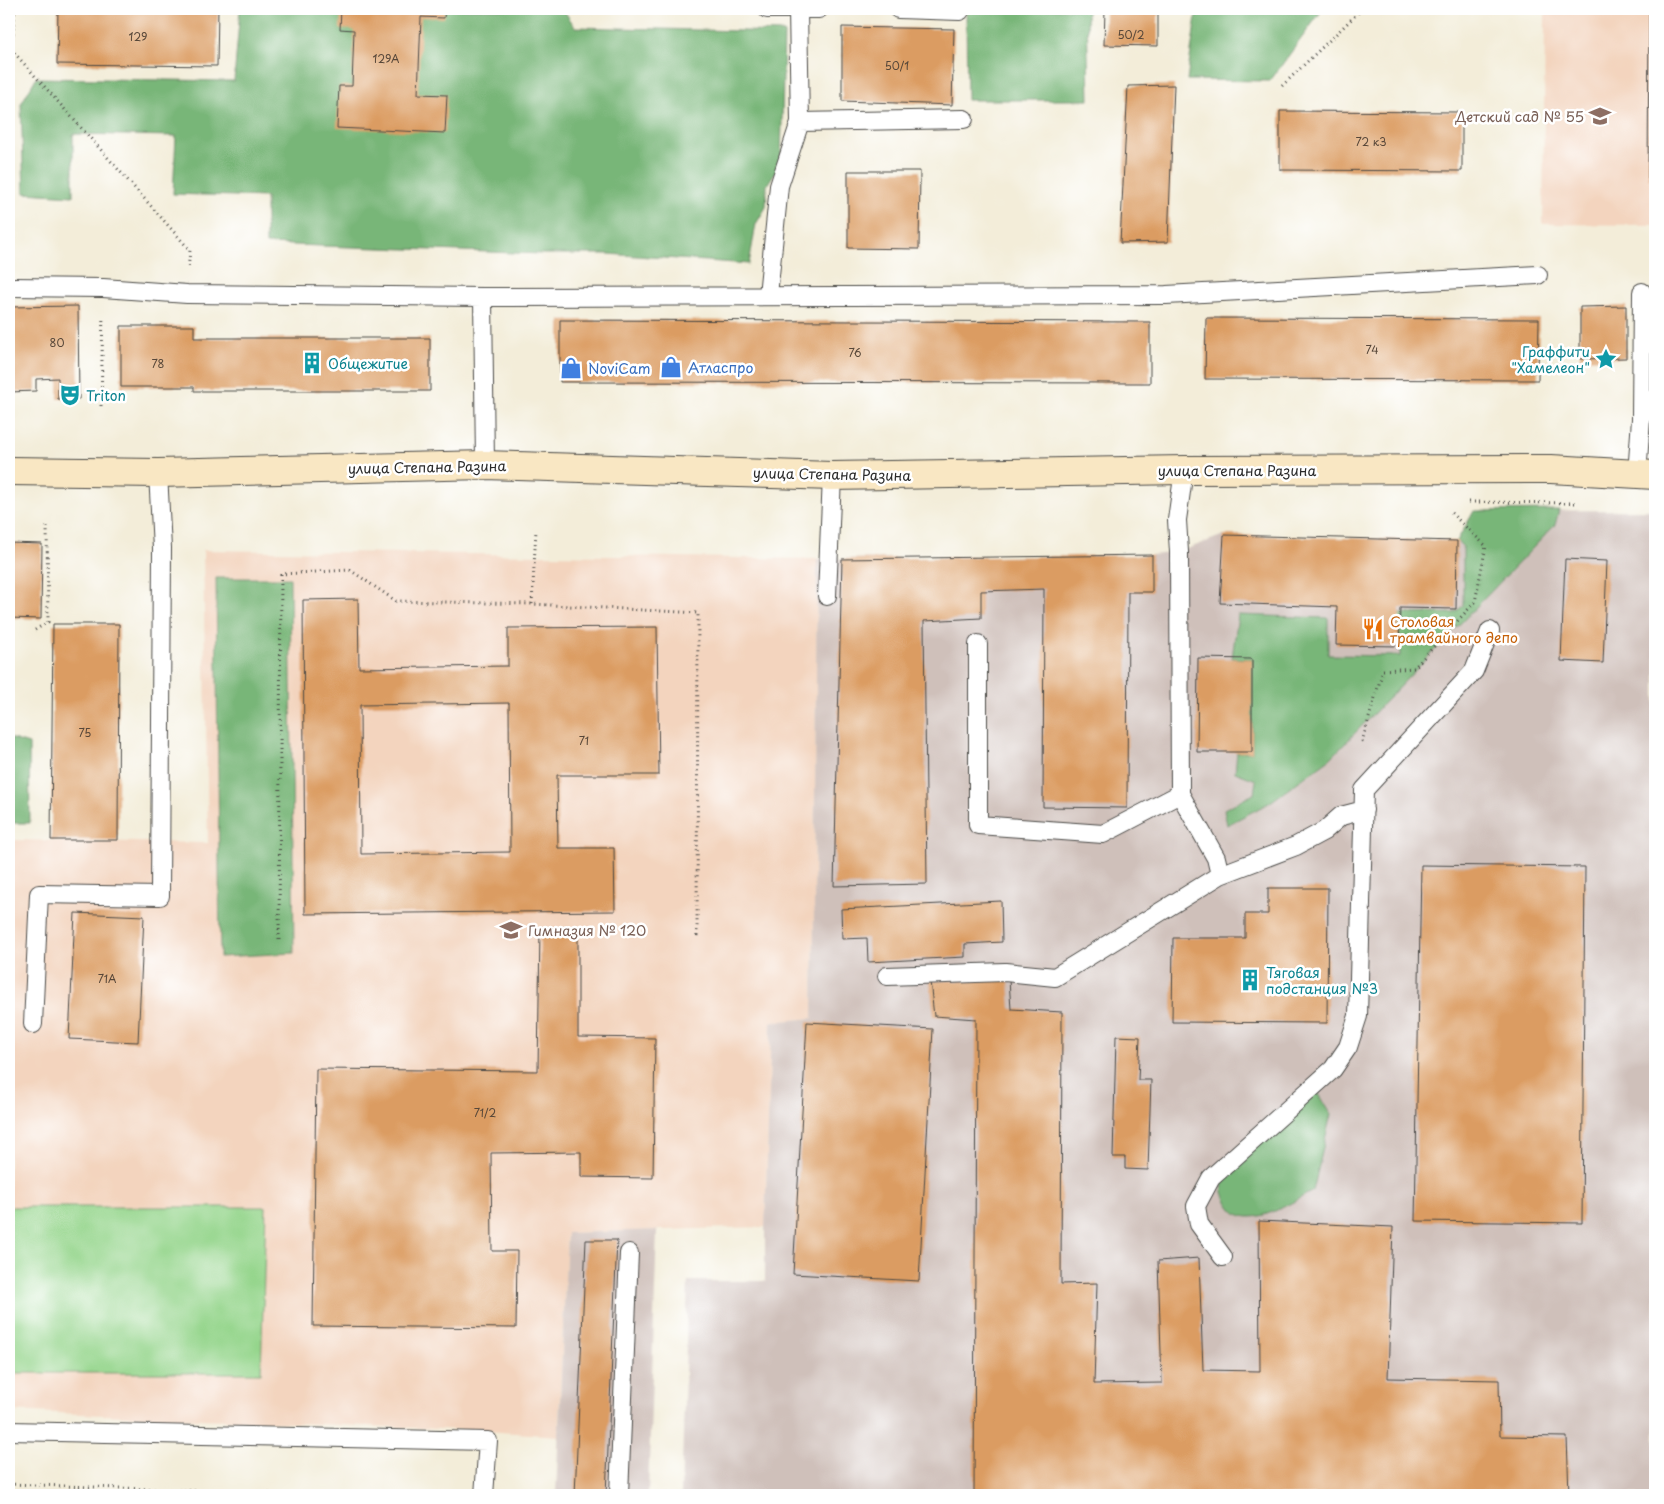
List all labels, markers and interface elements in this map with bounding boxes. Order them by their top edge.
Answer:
house number: 50/2 [1117,26,1145,43]
house number: 129 [129,28,147,45]
house number: 129А [372,50,400,67]
house number: 50/1 [885,57,909,74]
school or university icon: Детский сад № 55 [1587,103,1613,129]
place label: Детский сад № 55 [1454,106,1584,127]
house number: 72 к3 [1355,133,1387,150]
house number: 80 [50,334,64,351]
house number: 74 [1365,341,1379,358]
place label: Граффити "Хамелеон" [1511,341,1590,378]
house number: 76 [848,344,862,361]
place icon: Граффити "Хамелеон" [1593,346,1619,372]
building icon: Общежитие [299,350,325,376]
place label: Общежитие [328,353,408,374]
shop icon: Атласпро [658,354,684,380]
house number: 78 [152,355,165,372]
shop icon: NoviСam [558,355,584,381]
place label: Атласпро [688,357,754,378]
place label: NoviСam [588,358,651,379]
theatre icon: Triton [57,382,83,408]
place label: Triton [86,385,126,406]
street label: улица Степана Разина [348,455,507,479]
street label: улица Степана Разина [1158,460,1316,481]
street label: улица Степана Разина [753,462,912,486]
place label: Столовая трамвайного депо [1390,611,1518,648]
restaurant icon: Столовая трамвайного депо [1360,616,1386,642]
house number: 75 [79,724,91,741]
house number: 71 [579,732,589,749]
school or university icon: Гимназия № 120 [498,917,524,943]
place label: Гимназия № 120 [528,920,646,941]
place label: Тяговая подстанция №3 [1266,962,1378,999]
building icon: Тяговая подстанция №3 [1237,967,1263,993]
house number: 71А [98,970,117,987]
house number: 71/2 [474,1104,496,1121]

